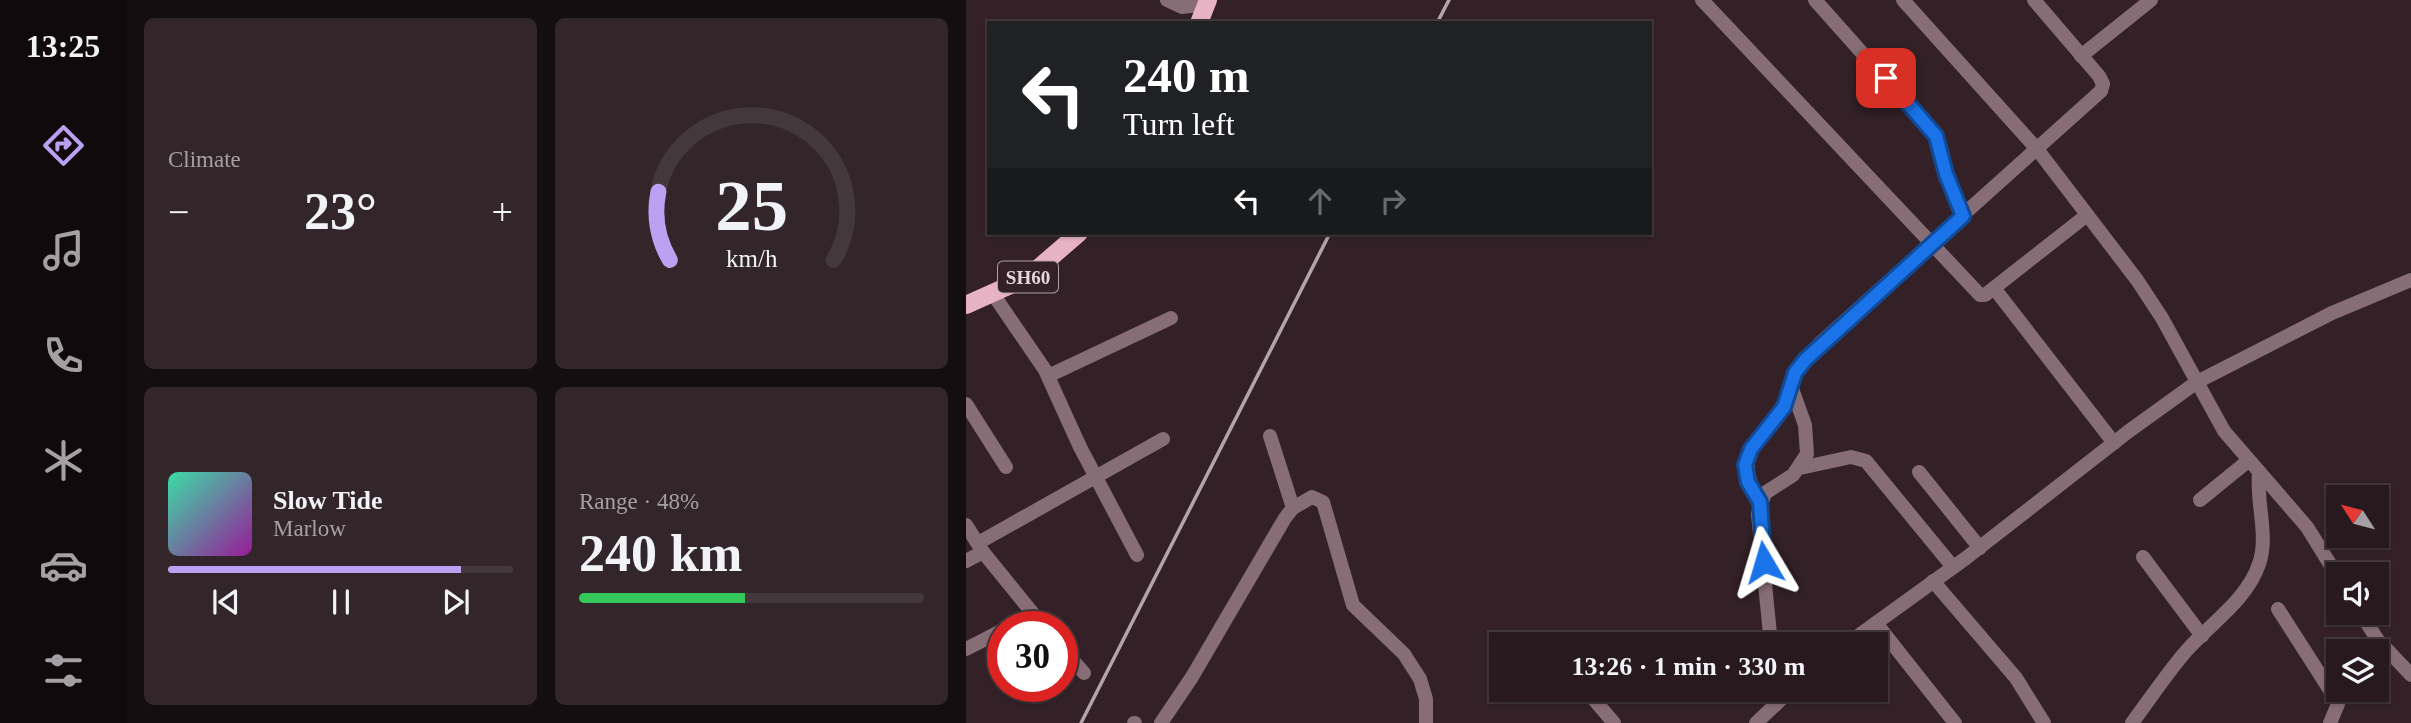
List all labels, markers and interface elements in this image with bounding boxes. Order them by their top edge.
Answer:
text: 13:25 [26,28,100,64]
text: 240 m [1123,48,1250,103]
pin [1856,48,1916,108]
icon: left [1008,49,1099,140]
icon: arrive [1867,59,1905,97]
text: Turn left [1123,106,1235,142]
icon: directions [39,121,88,170]
text: Climate [168,147,241,172]
text: 25 [715,165,788,246]
icon: left [1228,182,1266,220]
icon: ahead [1301,182,1339,220]
icon: right [1374,182,1412,220]
text: 23° [304,183,377,240]
text: − [168,191,189,233]
text: + [492,191,513,233]
icon: music [39,226,88,275]
text: km/h [726,244,778,271]
road number: SH60 [998,262,1058,292]
icon: phone [39,331,88,380]
icon: climate [39,436,88,485]
north arrow [2326,485,2389,548]
map controls [2326,485,2389,702]
text: Slow Tide [273,486,383,515]
text: Range · 48% [579,489,699,514]
text: Marlow [273,516,346,541]
text: 240 km [579,525,742,582]
position arrow [1727,525,1801,599]
icon: car [39,541,88,590]
button: sound [2326,562,2389,625]
icon: previous [207,583,245,621]
icon: pause [322,583,360,621]
icon: next [437,583,475,621]
speed limit sign: 30 [987,611,1078,702]
button: layers [2326,639,2389,702]
icon: filters [39,646,88,695]
text: 13:26 · 1 min · 330 m [1572,652,1806,681]

